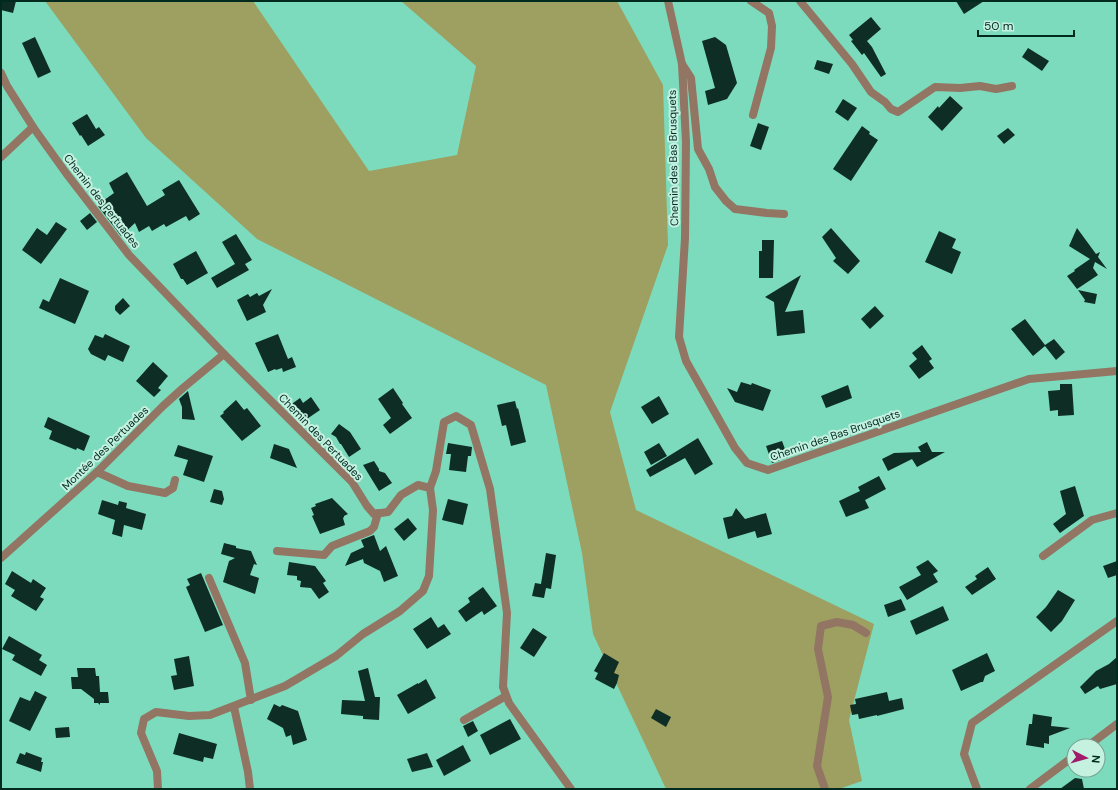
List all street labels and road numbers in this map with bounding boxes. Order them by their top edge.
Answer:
street label: Chemin des Bas Brusquets [665,90,681,226]
street label: Chemin des Pertuades [61,151,143,251]
street label: Chemin des Pertuades [276,391,366,483]
street label: Montée des Pertuades [59,403,151,493]
street label: Chemin des Bas Brusquets [768,406,902,464]

